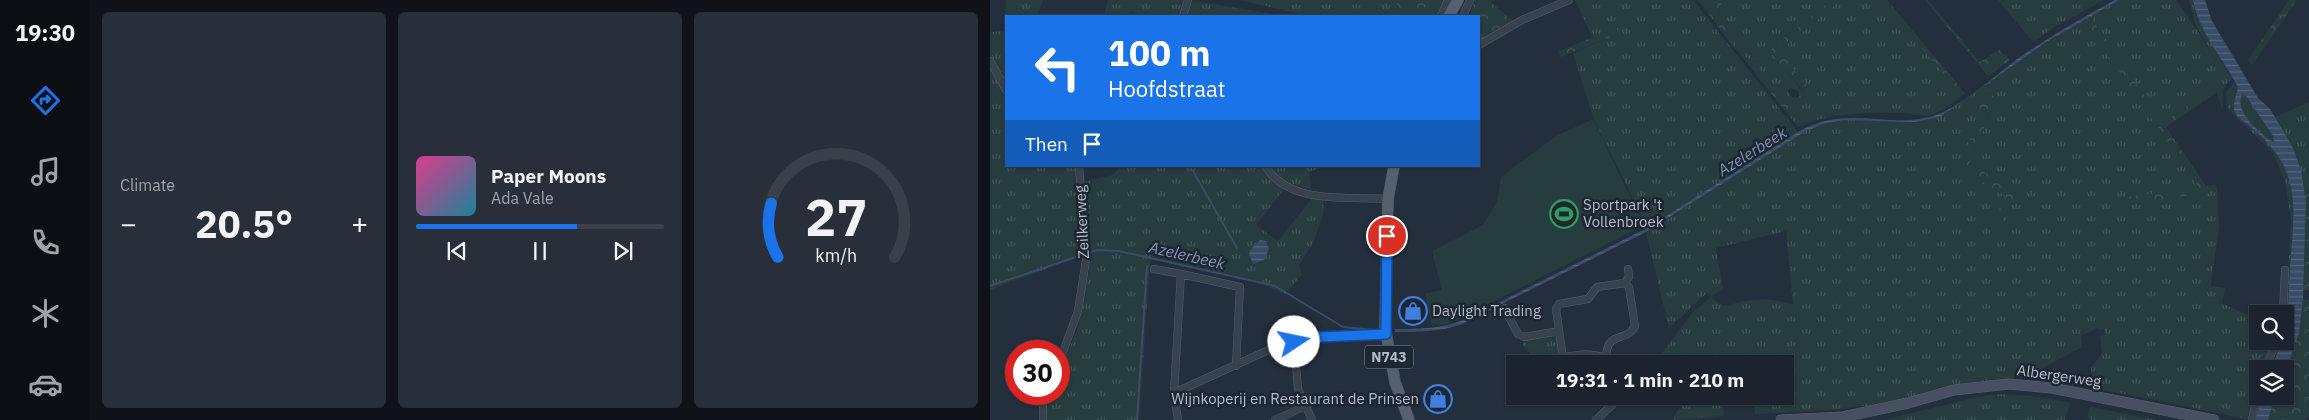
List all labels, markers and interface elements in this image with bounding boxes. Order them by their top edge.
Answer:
text: 19:30 [15,18,75,47]
text: 100 m [1108,30,1211,76]
icon: left [1025,35,1090,100]
text: Hoofdstraat [1108,74,1225,103]
icon: directions [28,83,63,118]
water label: Azelerbeek [1713,122,1791,181]
icon: arrive [1078,130,1106,158]
text: Then [1025,132,1068,156]
icon: music [28,154,63,189]
text: Paper Moons [491,164,606,188]
text: Climate [120,175,175,195]
text: 27 [805,183,867,250]
street label: Zeilkerweg [1070,185,1093,259]
text: Ada Vale [491,188,554,208]
place label: Sportpark 't Vollenbroek [1583,195,1664,231]
text: 20.5° [195,199,293,248]
sports icon: Sportpark 't Vollenbroek [1549,199,1579,229]
text: − [120,205,137,242]
text: + [351,205,368,242]
pin [1366,215,1408,257]
icon: arrive [1373,222,1401,250]
icon: phone [28,225,63,260]
water label: Azelerbeek [1146,236,1228,274]
icon: previous [443,237,471,265]
icon: pause [526,237,554,265]
icon: next [609,237,637,265]
text: km/h [815,244,857,267]
icon: climate [28,296,63,331]
shop icon: Daylight Trading [1398,296,1428,326]
place label: Daylight Trading [1432,301,1541,320]
map controls [2249,305,2294,405]
button: search [2249,305,2294,350]
position arrow [1267,315,1319,367]
speed limit sign: 30 [1005,340,1070,405]
road number: N743 [1365,346,1413,368]
street label: Albergerweg [2016,360,2103,391]
button: layers [2249,360,2294,405]
icon: car [28,367,63,402]
text: 19:31 · 1 min · 210 m [1556,368,1744,392]
shop icon: Wijnkoperij en Restaurant de Prinsen [1423,384,1453,414]
place label: Wijnkoperij en Restaurant de Prinsen [1171,389,1419,408]

